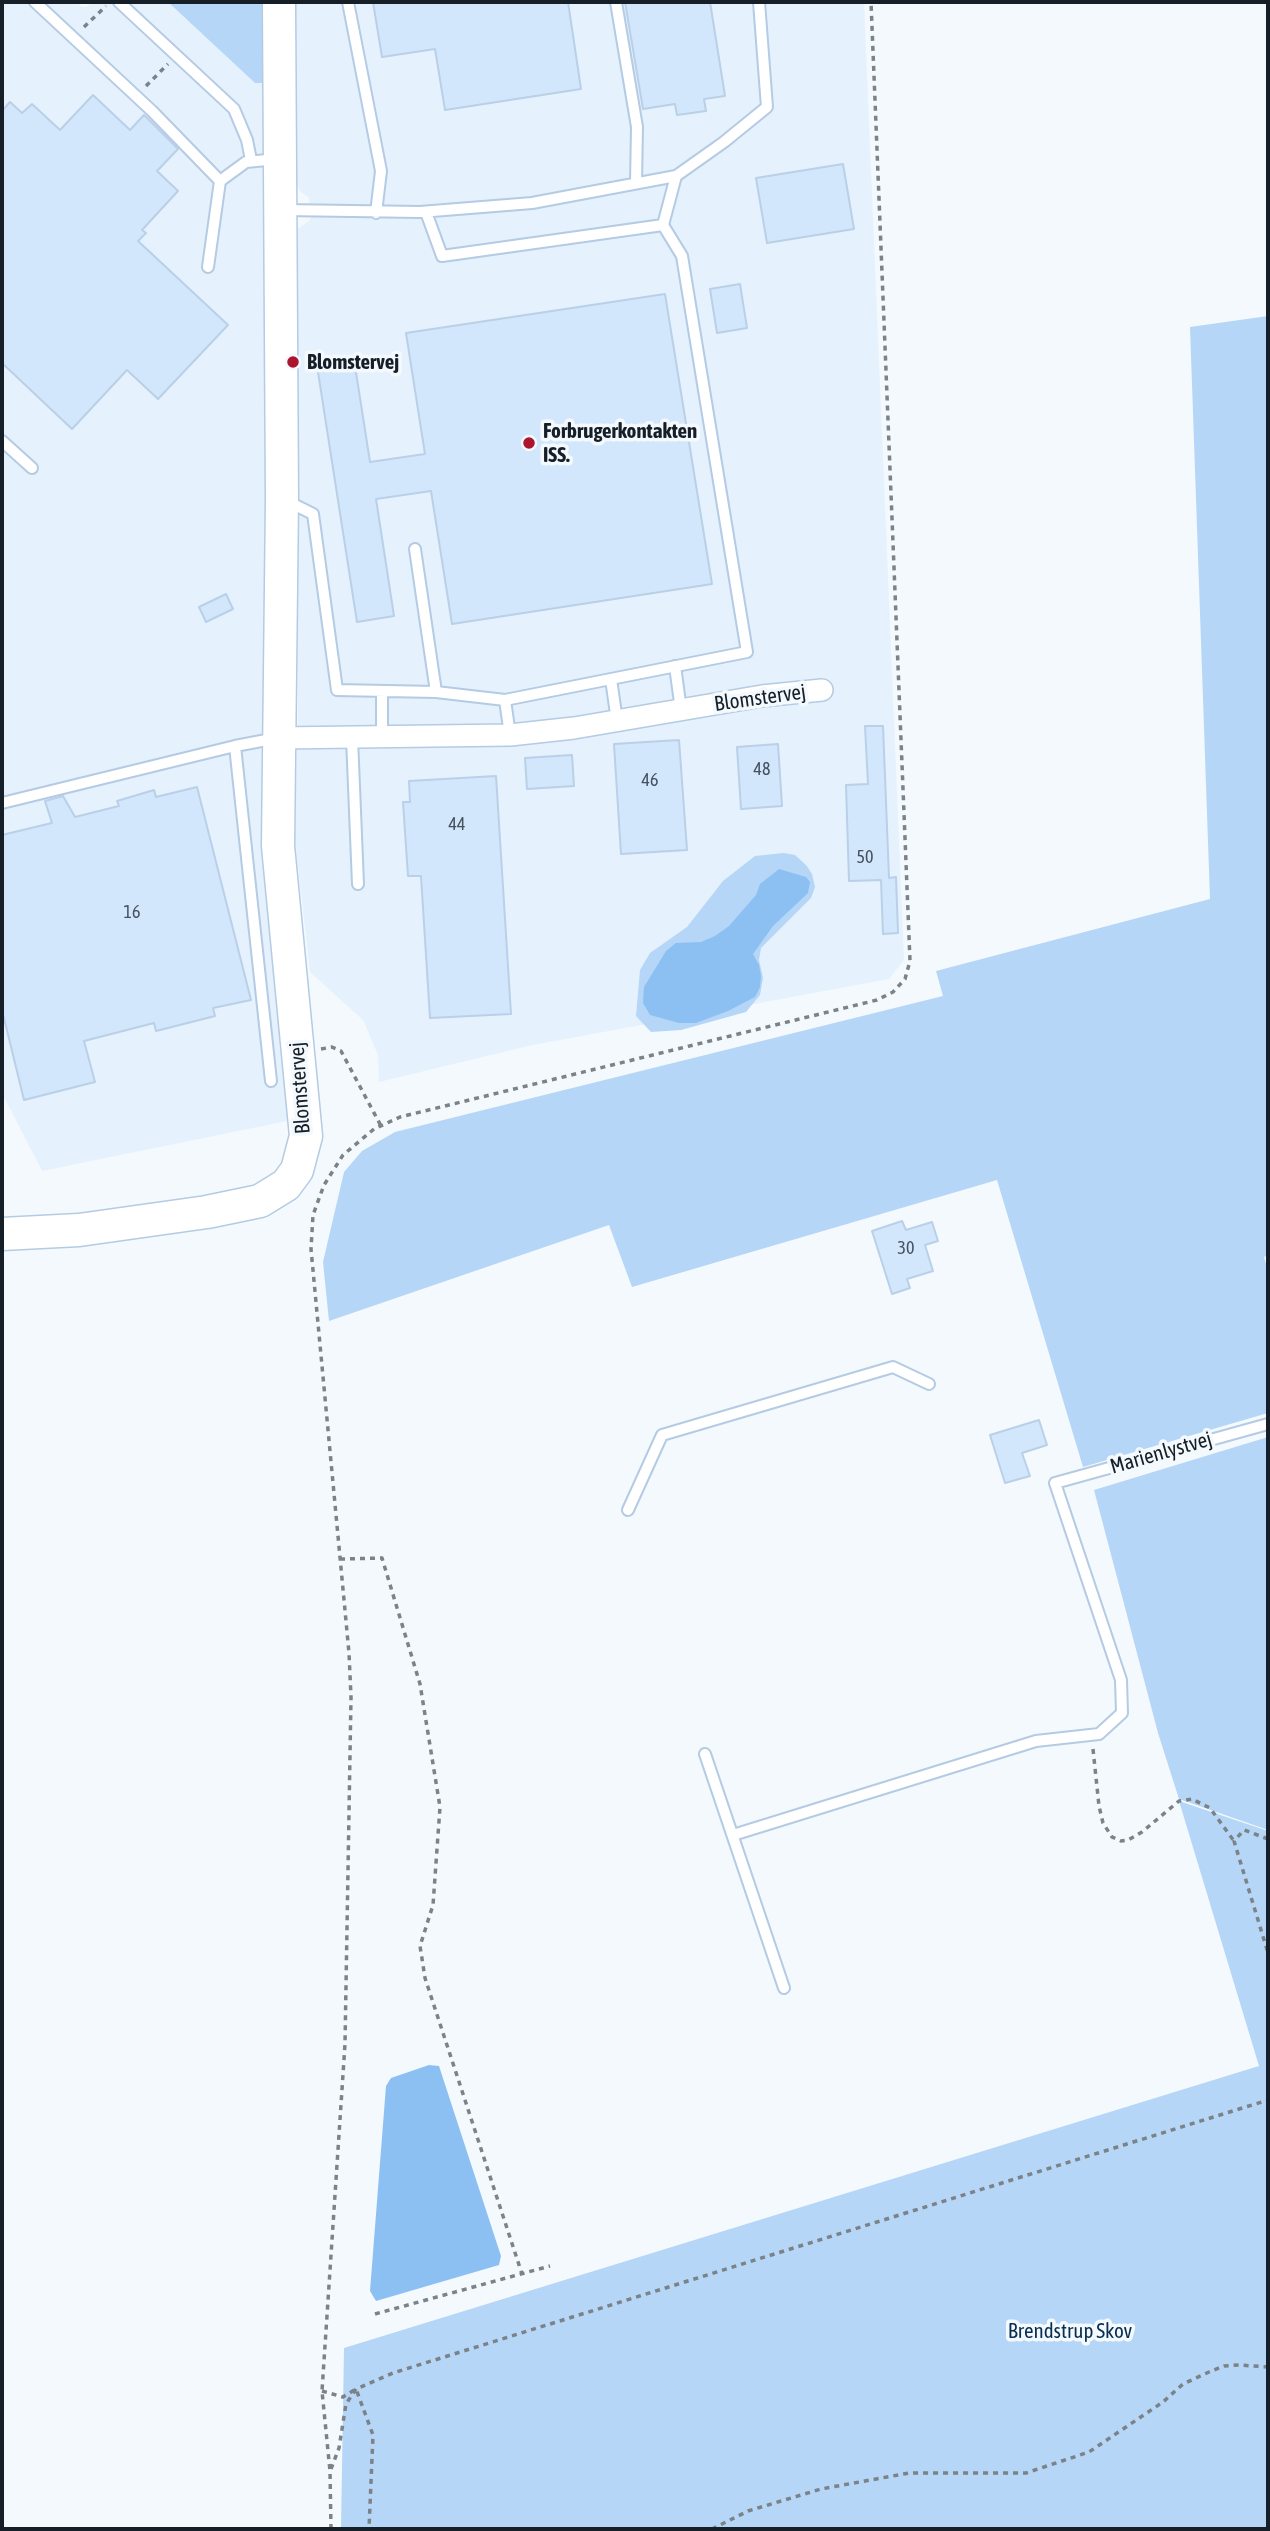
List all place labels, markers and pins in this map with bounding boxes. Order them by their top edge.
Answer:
place label: Blomstervej [307,349,399,375]
marker: Blomstervej [285,354,301,370]
place label: Forbrugerkontakten ISS. [543,418,697,468]
marker: Forbrugerkontakten ISS. [521,435,537,451]

